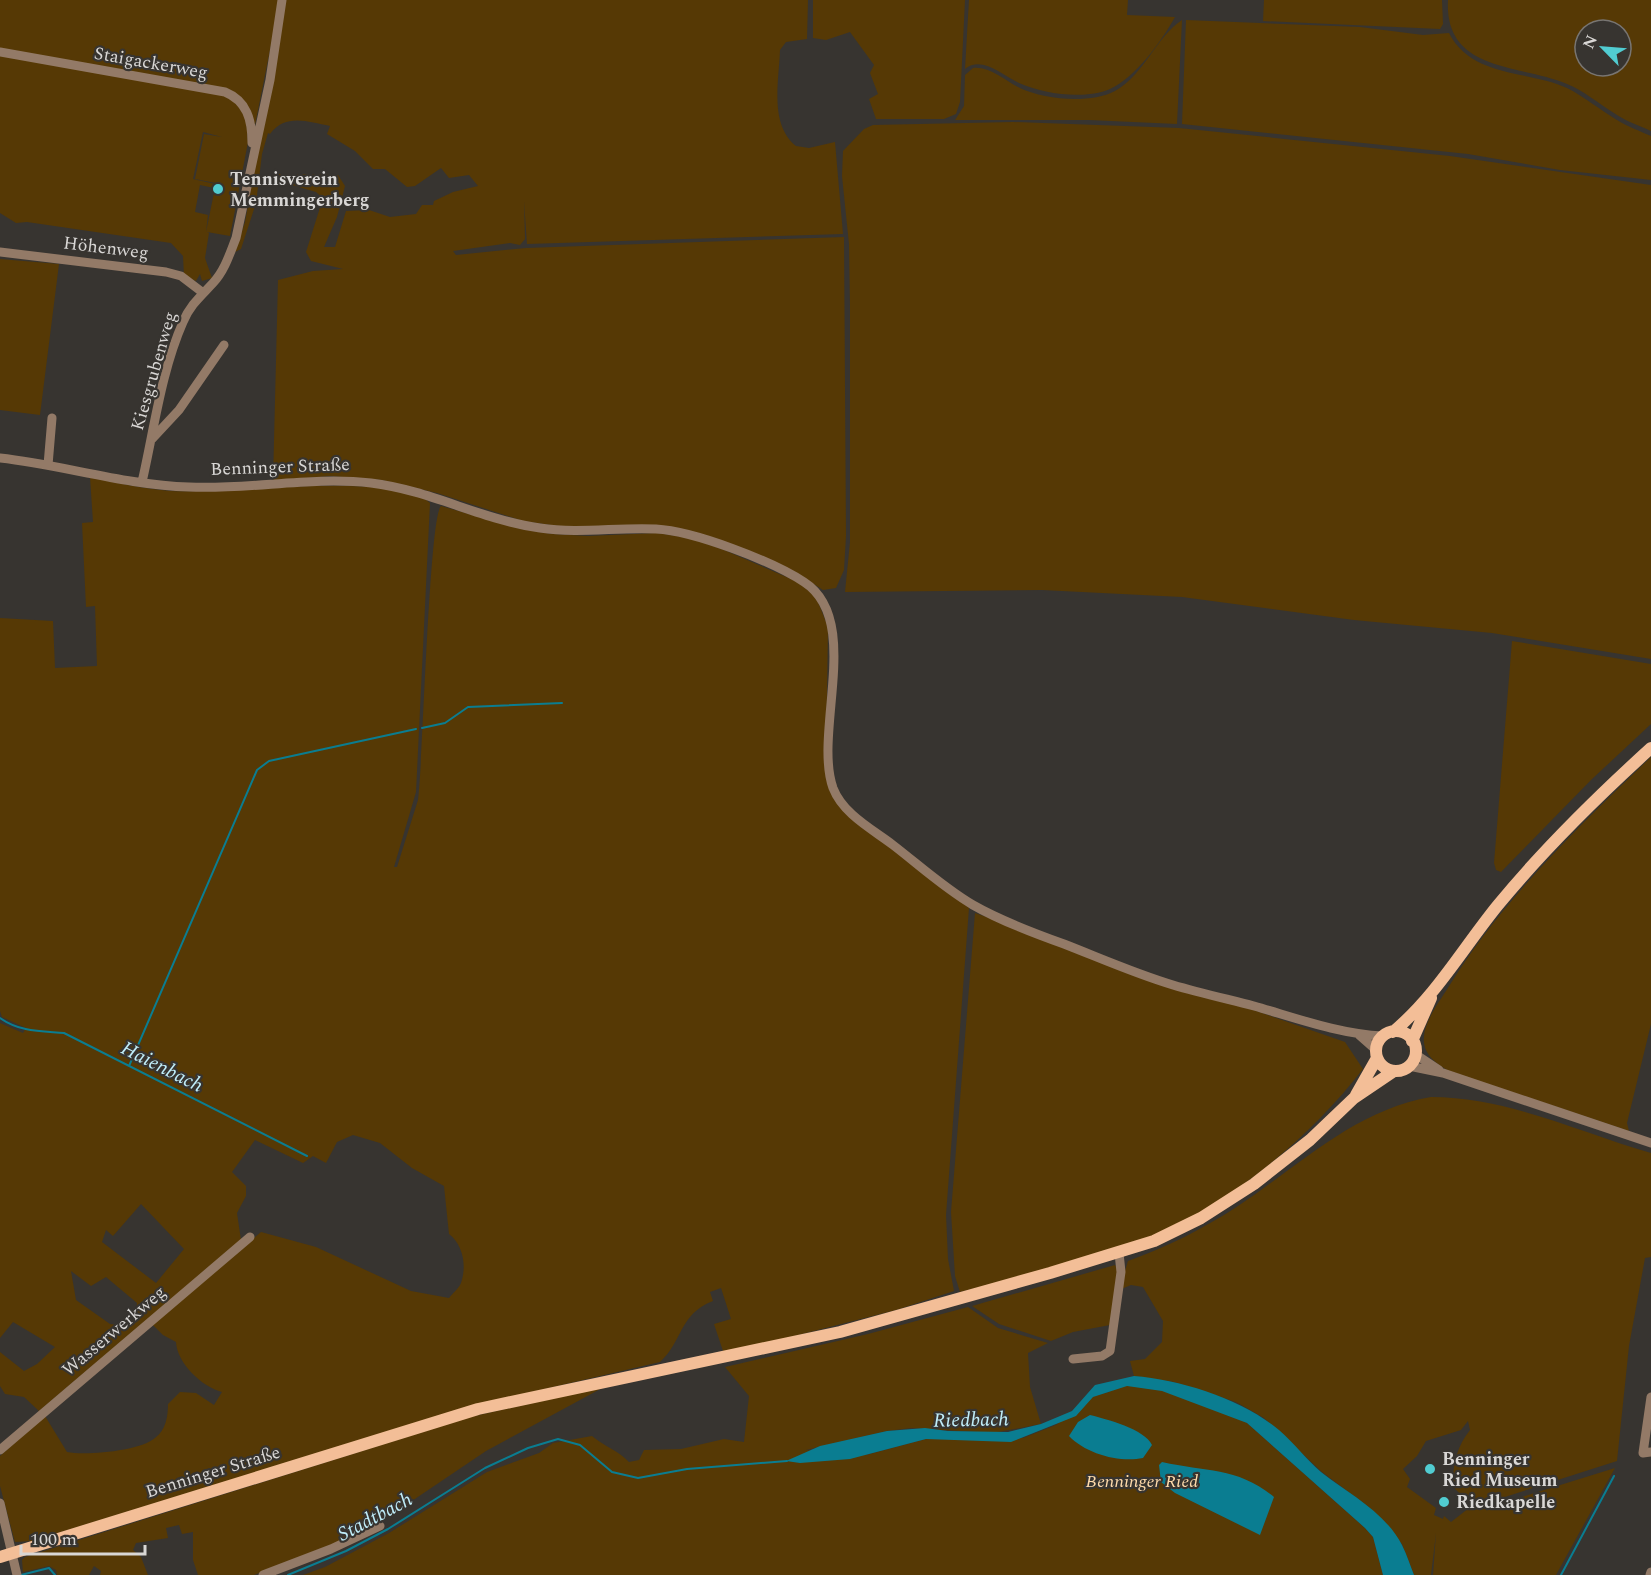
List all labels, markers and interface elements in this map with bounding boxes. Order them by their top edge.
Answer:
north arrow [1573,18,1633,78]
text: N [1577,31,1604,53]
street label: Staigackerweg [92,40,210,86]
place label: Tennisverein Memmingerberg [230,166,370,214]
marker: Tennisverein Memmingerberg [211,182,225,196]
street label: Höhenweg [62,229,150,267]
street label: Kiesgrubenweg [124,308,184,434]
street label: Benninger Straße [210,451,350,483]
water label: Haienbach [116,1033,208,1101]
street label: Wasserwerkweg [56,1279,172,1383]
water label: Riedbach [933,1404,1009,1436]
street label: Benninger Straße [142,1439,284,1505]
place label: Benninger Ried Museum [1442,1446,1557,1494]
marker: Benninger Ried Museum [1423,1462,1437,1476]
park label: Benninger Ried [1086,1468,1198,1495]
water label: Stadtbach [332,1485,418,1549]
place label: Riedkapelle [1456,1489,1555,1516]
marker: Riedkapelle [1437,1495,1451,1509]
scale bar [21,1518,146,1556]
text: 100 m [30,1526,77,1553]

